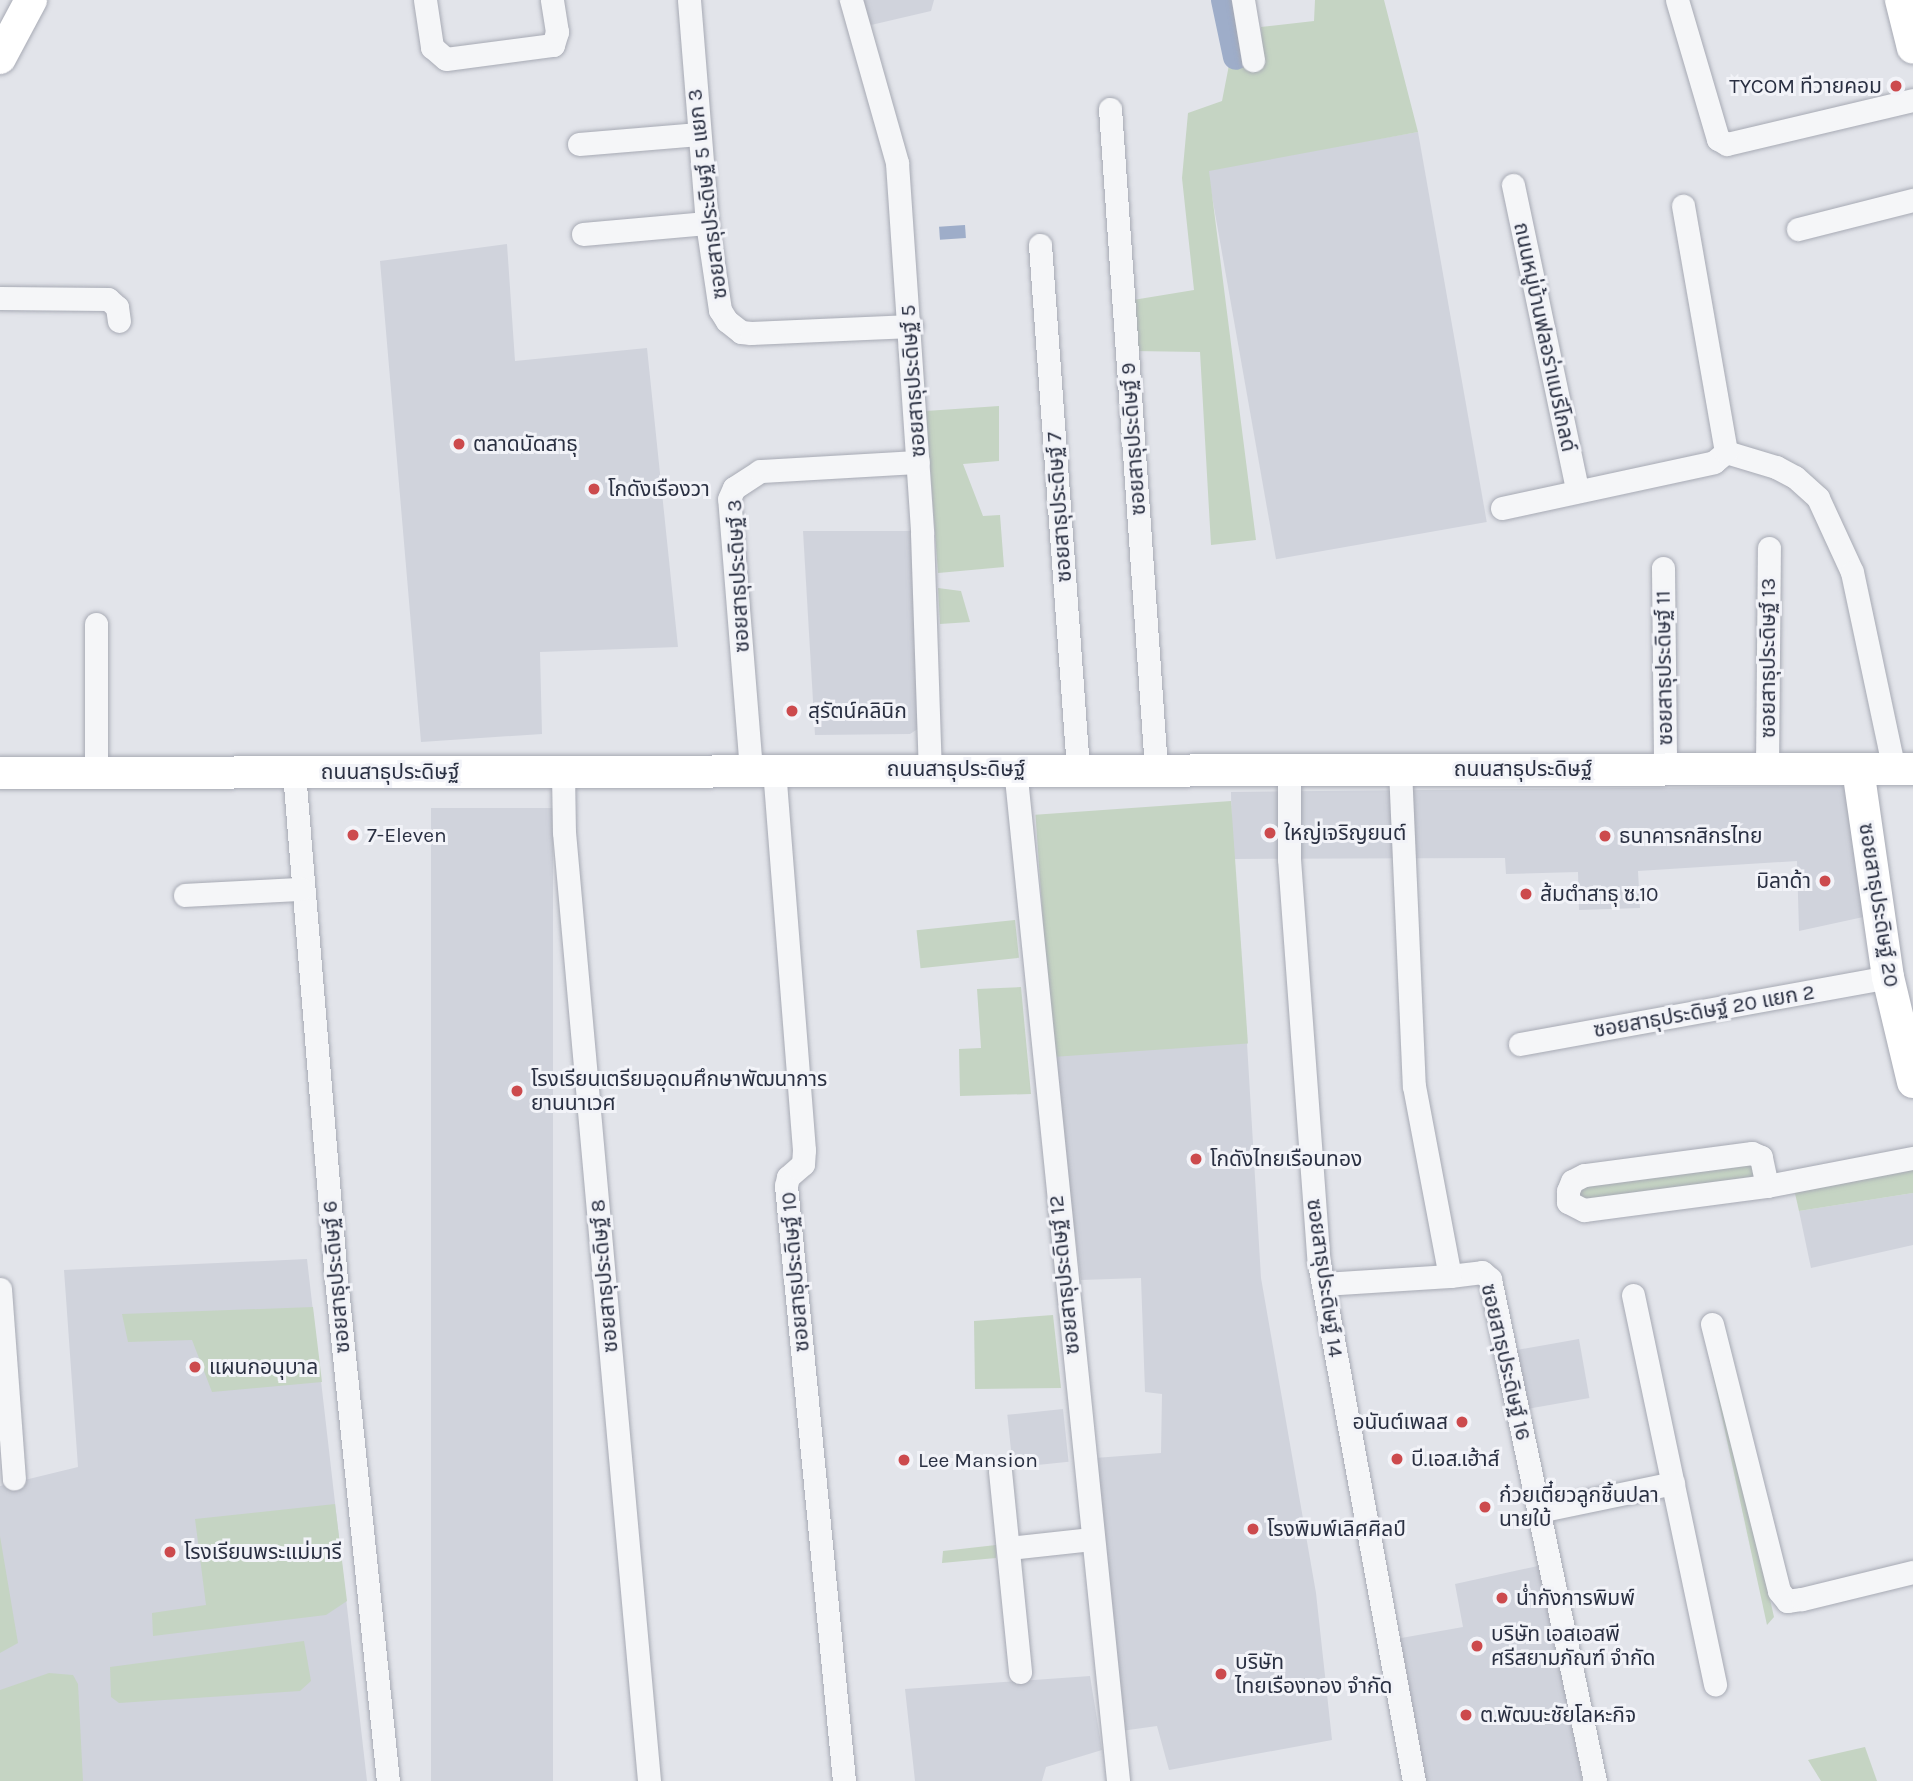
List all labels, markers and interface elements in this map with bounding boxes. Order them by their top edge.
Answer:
place label: TYCOM ทีวายคอม [1729,73,1882,99]
marker: TYCOM ทีวายคอม [1888,78,1904,94]
street label: ซอยสาธุประดิษฐ์ 5 แยก 3 [682,87,732,301]
street label: ถนนหมู่บ้านฟลอร่าแมรีโกลด์ [1508,220,1582,454]
street label: ซอยสาธุประดิษฐ์ 5 [895,304,931,458]
street label: ซอยสาธุประดิษฐ์ 9 [1115,362,1151,516]
place label: ตลาดนัดสาธุ [473,431,578,457]
street label: ซอยสาธุประดิษฐ์ 7 [1041,431,1077,583]
marker: ตลาดนัดสาธุ [451,436,467,452]
place label: โกดังเรืองวา [608,476,710,502]
marker: โกดังเรืองวา [586,481,602,497]
street label: ซอยสาธุประดิษฐ์ 3 [721,499,755,653]
street label: ซอยสาธุประดิษฐ์ 13 [1755,578,1781,738]
street label: ซอยสาธุประดิษฐ์ 11 [1650,590,1678,746]
place label: สุรัตน์คลินิก [808,698,907,724]
marker: สุรัตน์คลินิก [782,701,802,721]
street label: ถนนสาธุประดิษฐ์ [887,756,1025,782]
street label: ถนนสาธุประดิษฐ์ [1454,756,1592,782]
street label: ถนนสาธุประดิษฐ์ [321,759,459,785]
place label: ใหญ่เจริญยนต์ [1284,820,1406,846]
street label: ซอยสาธุประดิษฐ์ 20 [1854,821,1904,989]
place label: 7-Eleven [367,822,447,848]
place label: ธนาคารกสิกรไทย [1619,823,1763,849]
marker: ใหญ่เจริญยนต์ [1262,825,1278,841]
marker: 7-Eleven [345,827,361,843]
marker: ธนาคารกสิกรไทย [1597,828,1613,844]
place label: มิลาด้า [1756,868,1811,894]
marker: มิลาด้า [1817,873,1833,889]
place label: ส้มตำสาธุ ซ.10 [1540,881,1659,907]
marker: ส้มตำสาธุ ซ.10 [1518,886,1534,902]
street label: ซอยสาธุประดิษฐ์ 20 แยก 2 [1591,979,1817,1043]
place label: โรงเรียนเตรียมอุดมศึกษาพัฒนาการ ยานนาเวศ [531,1066,827,1116]
marker: โรงเรียนเตรียมอุดมศึกษาพัฒนาการ ยานนาเวศ [509,1083,525,1099]
place label: โกดังไทยเรือนทอง [1210,1146,1362,1172]
marker: โกดังไทยเรือนทอง [1188,1151,1204,1167]
street label: ซอยสาธุประดิษฐ์ 10 [775,1191,815,1353]
street label: ซอยสาธุประดิษฐ์ 12 [1043,1194,1085,1356]
street label: ซอยสาธุประดิษฐ์ 14 [1301,1197,1349,1359]
street label: ซอยสาธุประดิษฐ์ 8 [585,1198,623,1354]
street label: ซอยสาธุประดิษฐ์ 6 [317,1200,355,1354]
street label: ซอยสาธุประดิษฐ์ 16 [1476,1281,1536,1443]
place label: แผนกอนุบาล [209,1354,318,1380]
marker: แผนกอนุบาล [187,1359,203,1375]
place label: อนันต์เพลส [1352,1409,1448,1435]
marker: อนันต์เพลส [1454,1414,1470,1430]
place label: บี.เอส.เฮ้าส์ [1411,1446,1500,1472]
place label: Lee Mansion [918,1447,1038,1473]
marker: บี.เอส.เฮ้าส์ [1389,1451,1405,1467]
marker: Lee Mansion [896,1452,912,1468]
place label: ก๋วยเตี๋ยวลูกชิ้นปลา นายใบ้ [1499,1482,1659,1532]
marker: ก๋วยเตี๋ยวลูกชิ้นปลา นายใบ้ [1477,1499,1493,1515]
place label: โรงพิมพ์เลิศศิลป์ [1267,1516,1406,1542]
marker: โรงพิมพ์เลิศศิลป์ [1245,1521,1261,1537]
place label: โรงเรียนพระแม่มารี [184,1539,342,1565]
marker: โรงเรียนพระแม่มารี [162,1544,178,1560]
place label: น่ำกังการพิมพ์ [1516,1585,1635,1611]
marker: น่ำกังการพิมพ์ [1494,1590,1510,1606]
place label: บริษัท เอสเอสพี ศรีสยามภัณฑ์ จำกัด [1491,1621,1655,1671]
marker: บริษัท เอสเอสพี ศรีสยามภัณฑ์ จำกัด [1469,1638,1485,1654]
place label: บริษัท ไทยเรืองทอง จำกัด [1235,1649,1393,1699]
marker: บริษัท ไทยเรืองทอง จำกัด [1213,1666,1229,1682]
place label: ต.พัฒนะชัยโลหะกิจ [1480,1702,1636,1728]
marker: ต.พัฒนะชัยโลหะกิจ [1458,1707,1474,1723]

